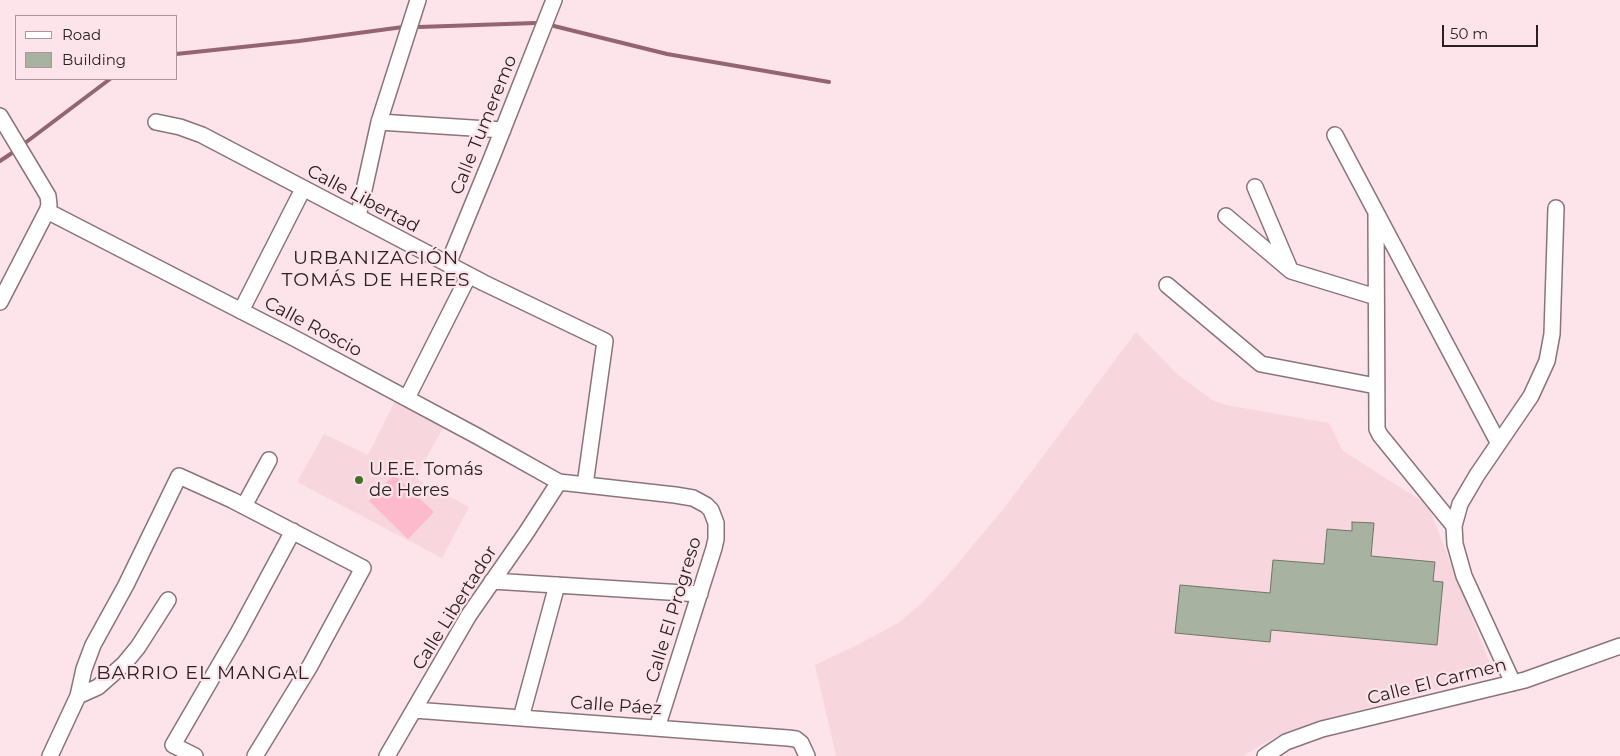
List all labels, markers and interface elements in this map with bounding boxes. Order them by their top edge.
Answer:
legend [15,15,178,80]
scale bar [1445,15,1541,47]
text: 50 m [1450,24,1488,43]
text: Road [62,25,101,44]
text: Building [62,50,126,69]
street label: Calle Tumeremo [446,52,522,198]
street label: Calle Libertad [303,160,423,238]
district label: URBANIZACIÓN TOMÁS DE HERES [280,247,472,291]
street label: Calle Roscio [260,292,366,362]
place label: U.E.E. Tomás de Heres [369,459,483,502]
marker: U.E.E. Tomás de Heres [353,474,365,486]
street label: Calle El Progreso [642,535,706,685]
street label: Calle Libertador [408,542,502,674]
street label: Calle El Carmen [1365,654,1509,710]
district label: BARRIO EL MANGAL [94,662,312,684]
street label: Calle Páez [569,692,663,720]

